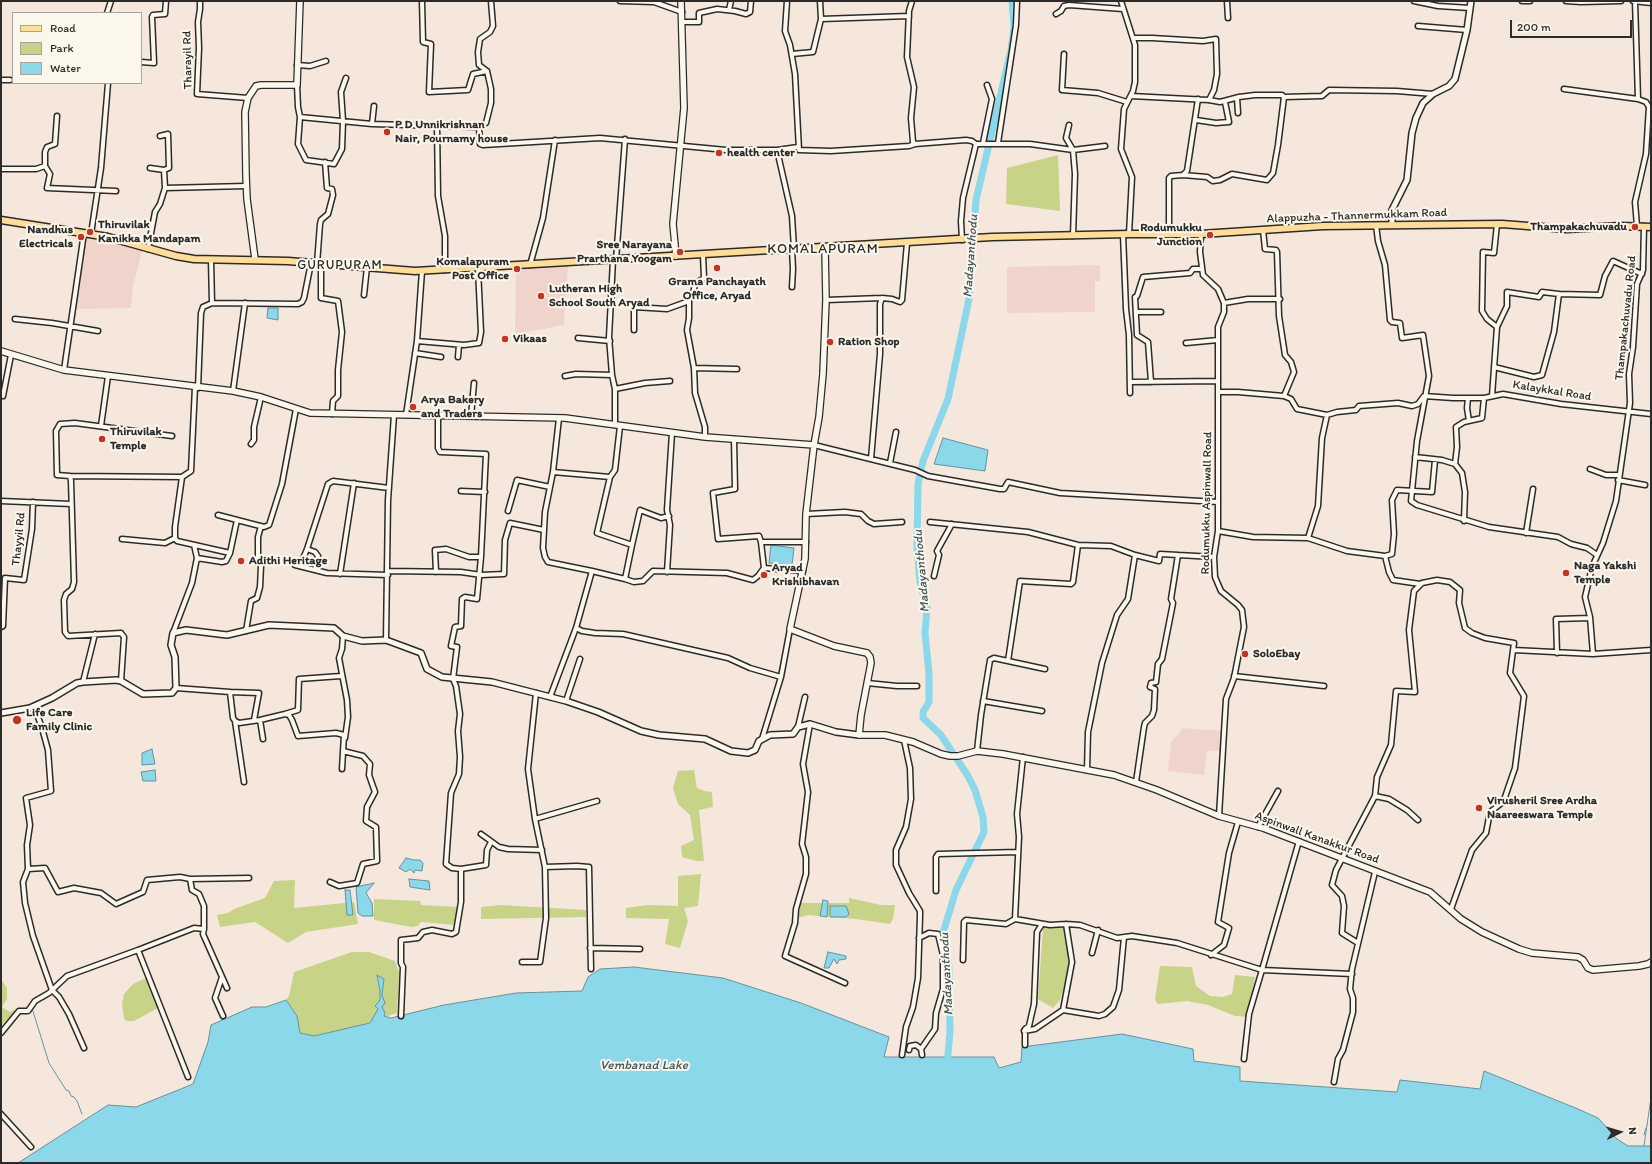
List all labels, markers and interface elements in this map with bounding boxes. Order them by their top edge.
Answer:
legend [12,12,142,84]
scale bar [1512,12,1634,38]
text: 200 m [1517,20,1551,34]
text: Road [50,21,76,35]
street label: Tharayil Rd [180,31,196,89]
text: Park [50,41,74,55]
text: Water [50,61,81,75]
place label: P D Unnikrishnan Nair, Pournamy house [395,118,508,146]
marker: P D Unnikrishnan Nair, Pournamy house [382,127,392,137]
place label: health center [727,146,795,160]
marker: health center [714,148,724,158]
street label: Alappuzha - Thannermukkam Road [1267,206,1447,226]
water label: Madayanthodu [960,214,982,298]
place label: Thiruvilak Kanikka Mandapam [98,218,200,246]
place label: Thampakachuvadu [1530,220,1627,234]
place label: Rodumukku Junction [1140,221,1202,249]
marker: Thampakachuvadu [1630,222,1640,232]
place label: Nandhus Electricals [19,223,73,251]
marker: Thiruvilak Kanikka Mandapam [85,227,95,237]
marker: Rodumukku Junction [1205,230,1215,240]
marker: Nandhus Electricals [76,232,86,242]
place label: Sree Narayana Prarthana Yoogam [577,238,672,266]
district label: KOMALAPURAM [767,241,879,257]
marker: Sree Narayana Prarthana Yoogam [675,247,685,257]
place label: Komalapuram Post Office [436,255,509,283]
street label: Thampakachuvadu Road [1612,255,1640,381]
district label: GURUPURAM [297,258,383,274]
marker: Grama Panchayath Office, Aryad [712,263,722,273]
marker: Komalapuram Post Office [512,264,522,274]
place label: Grama Panchayath Office, Aryad [668,275,766,303]
place label: Lutheran High School South Aryad [549,282,649,310]
marker: Lutheran High School South Aryad [536,291,546,301]
place label: Vikaas [513,332,547,346]
marker: Vikaas [500,334,510,344]
place label: Ration Shop [838,335,899,349]
marker: Ration Shop [825,337,835,347]
street label: Kalaykkal Road [1512,378,1592,404]
place label: Arya Bakery and Traders [421,393,484,421]
marker: Arya Bakery and Traders [408,402,418,412]
place label: Thiruvilak Temple [110,425,162,453]
street label: Rodumukku Aspinwall Road [1199,431,1215,575]
marker: Thiruvilak Temple [97,434,107,444]
street label: Thayyil Rd [9,512,29,566]
water label: Madayanthodu [911,529,933,613]
place label: Adithi Heritage [249,554,327,568]
marker: Adithi Heritage [236,556,246,566]
place label: Naga Yakshi Temple [1574,559,1636,587]
place label: Aryad Krishibhavan [772,561,839,589]
marker: Naga Yakshi Temple [1561,568,1571,578]
marker: Aryad Krishibhavan [759,570,769,580]
place label: SoloEbay [1253,647,1300,661]
marker: SoloEbay [1240,649,1250,659]
place label: Life Care Family Clinic [26,706,92,734]
marker: Life Care Family Clinic [11,714,23,726]
place label: Virusheril Sree Ardha Naareeswara Temple [1487,794,1597,822]
marker: Virusheril Sree Ardha Naareeswara Temple [1474,803,1484,813]
street label: Aspinwall Kanakkur Road [1253,809,1381,867]
water label: Madayanthodu [937,932,957,1016]
water label: Vembanad Lake [600,1058,688,1074]
north arrow [1600,1112,1640,1152]
text: N [1626,1127,1639,1135]

